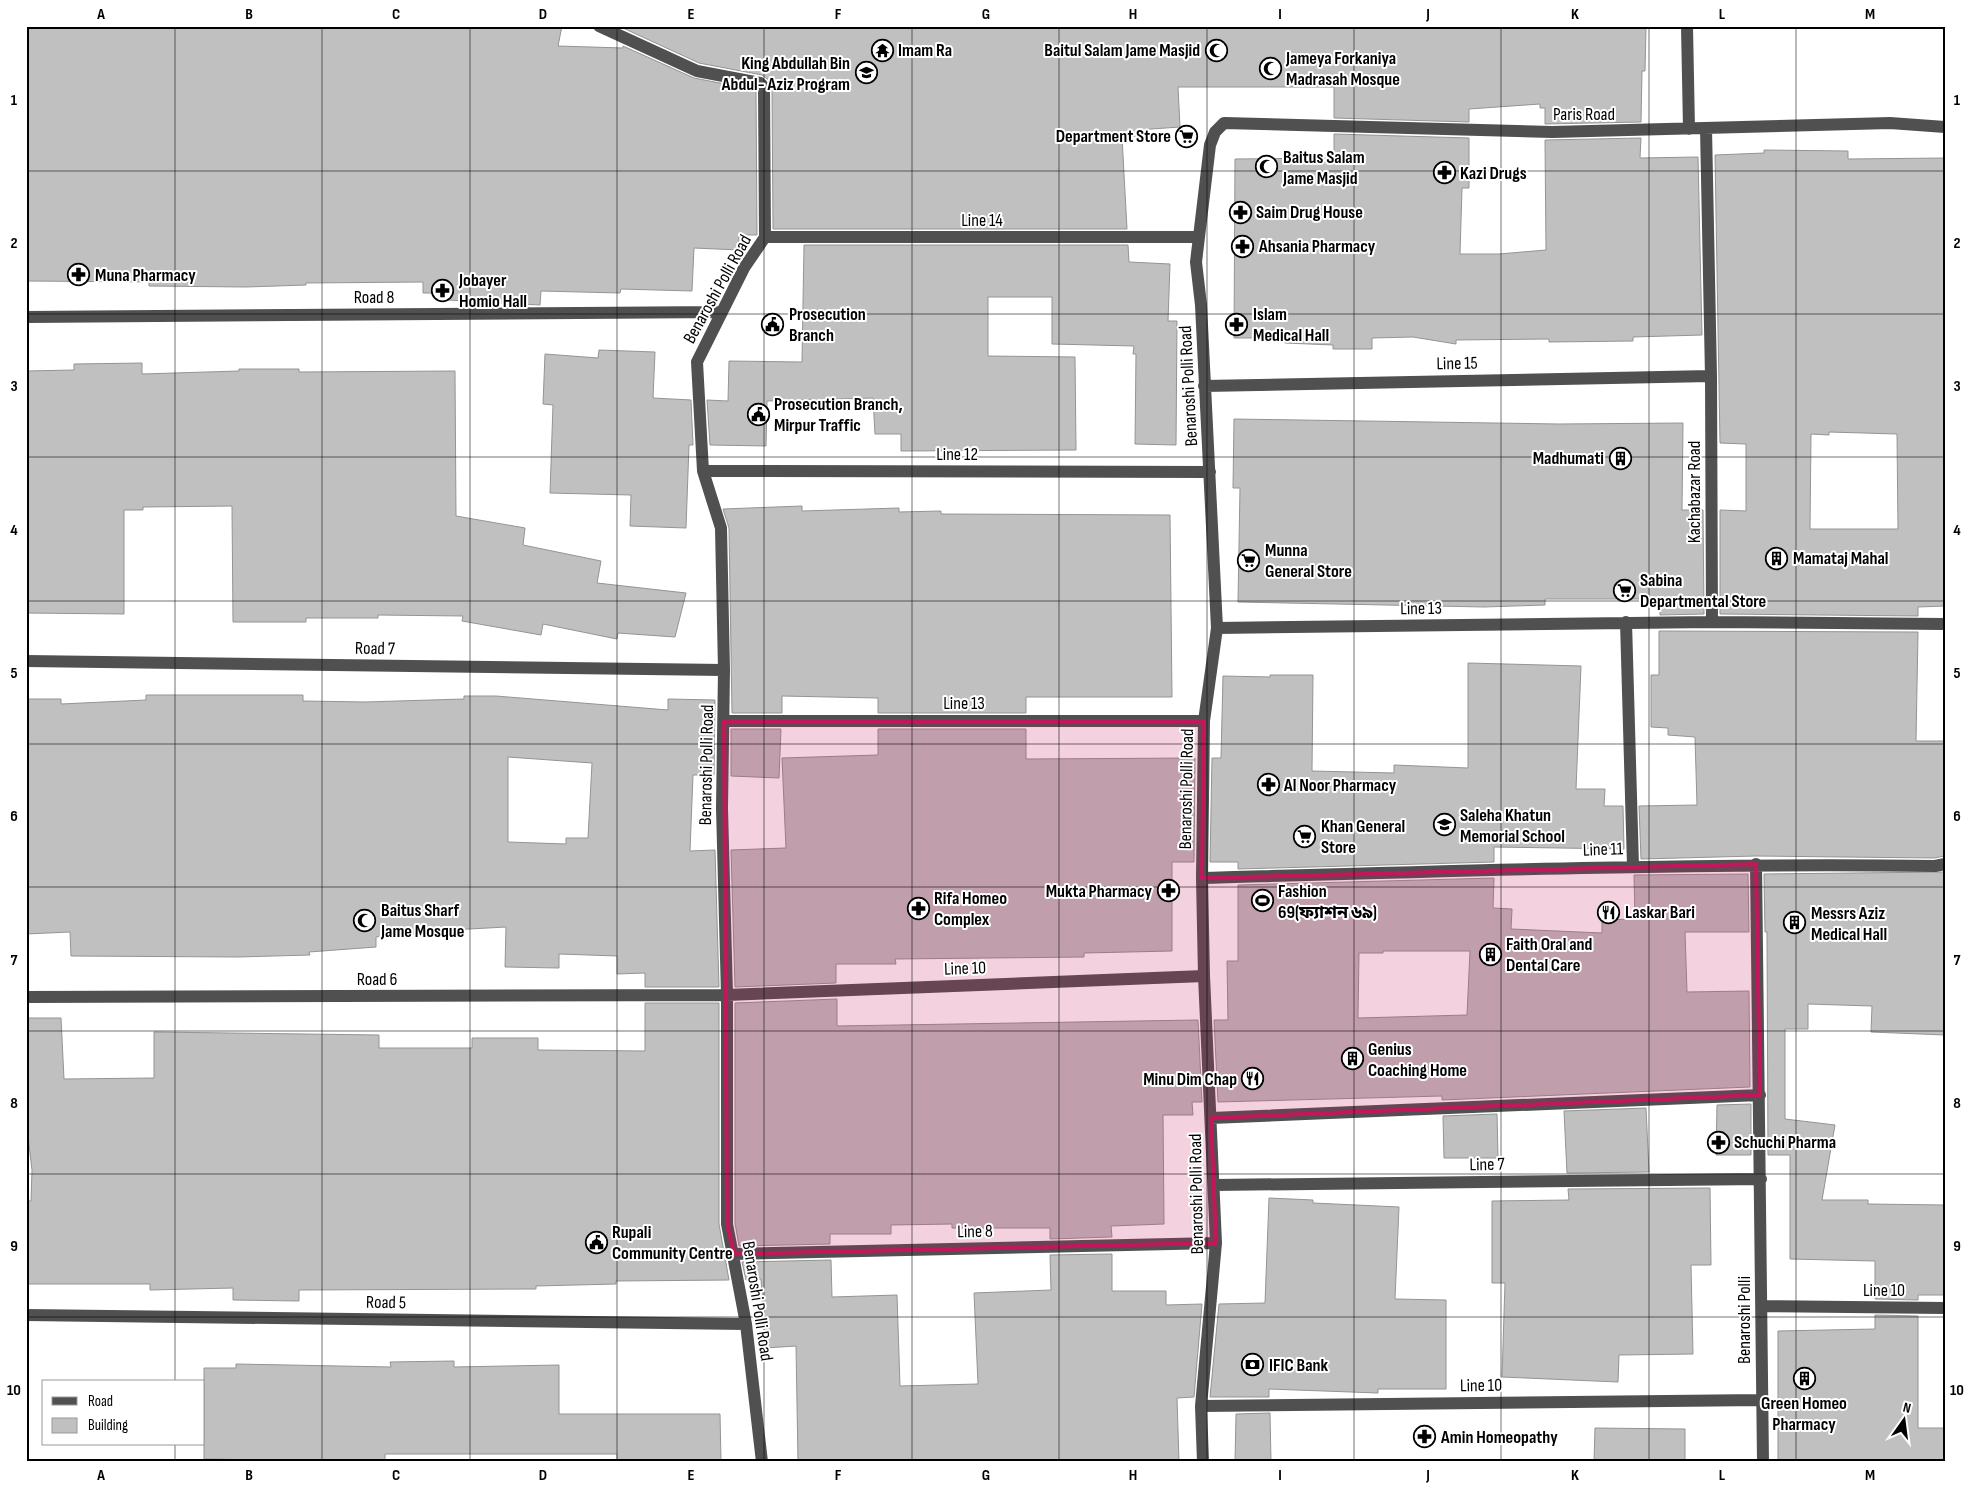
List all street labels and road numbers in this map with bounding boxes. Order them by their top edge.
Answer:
street label: Paris Road [1553,104,1615,125]
street label: Line 14 [961,210,1003,231]
street label: Benaroshi Polli Road [679,231,756,347]
street label: Road 8 [354,287,394,308]
street label: Benaroshi Polli Road [1175,325,1202,447]
street label: Line 15 [1436,353,1478,374]
street label: Kachabazar Road [1684,441,1705,543]
street label: Line 12 [936,444,978,465]
street label: Line 13 [1400,598,1442,619]
street label: Road 7 [355,638,396,659]
street label: Line 13 [943,693,985,714]
street label: Benaroshi Polli Road [695,704,718,826]
street label: Benaroshi Polli Road [1175,728,1198,850]
street label: Line 11 [1582,838,1624,861]
street label: Line 10 [944,957,986,980]
street label: Road 6 [357,969,397,990]
street label: Benaroshi Polli Road [1185,1133,1208,1255]
street label: Line 7 [1469,1154,1505,1175]
street label: Line 8 [957,1221,993,1242]
street label: Benaroshi Polli Road [738,1240,777,1362]
street label: Benaroshi Polli [1734,1276,1755,1364]
street label: Line 10 [1863,1280,1905,1301]
street label: Road 5 [366,1292,406,1313]
street label: Line 10 [1460,1375,1502,1396]

